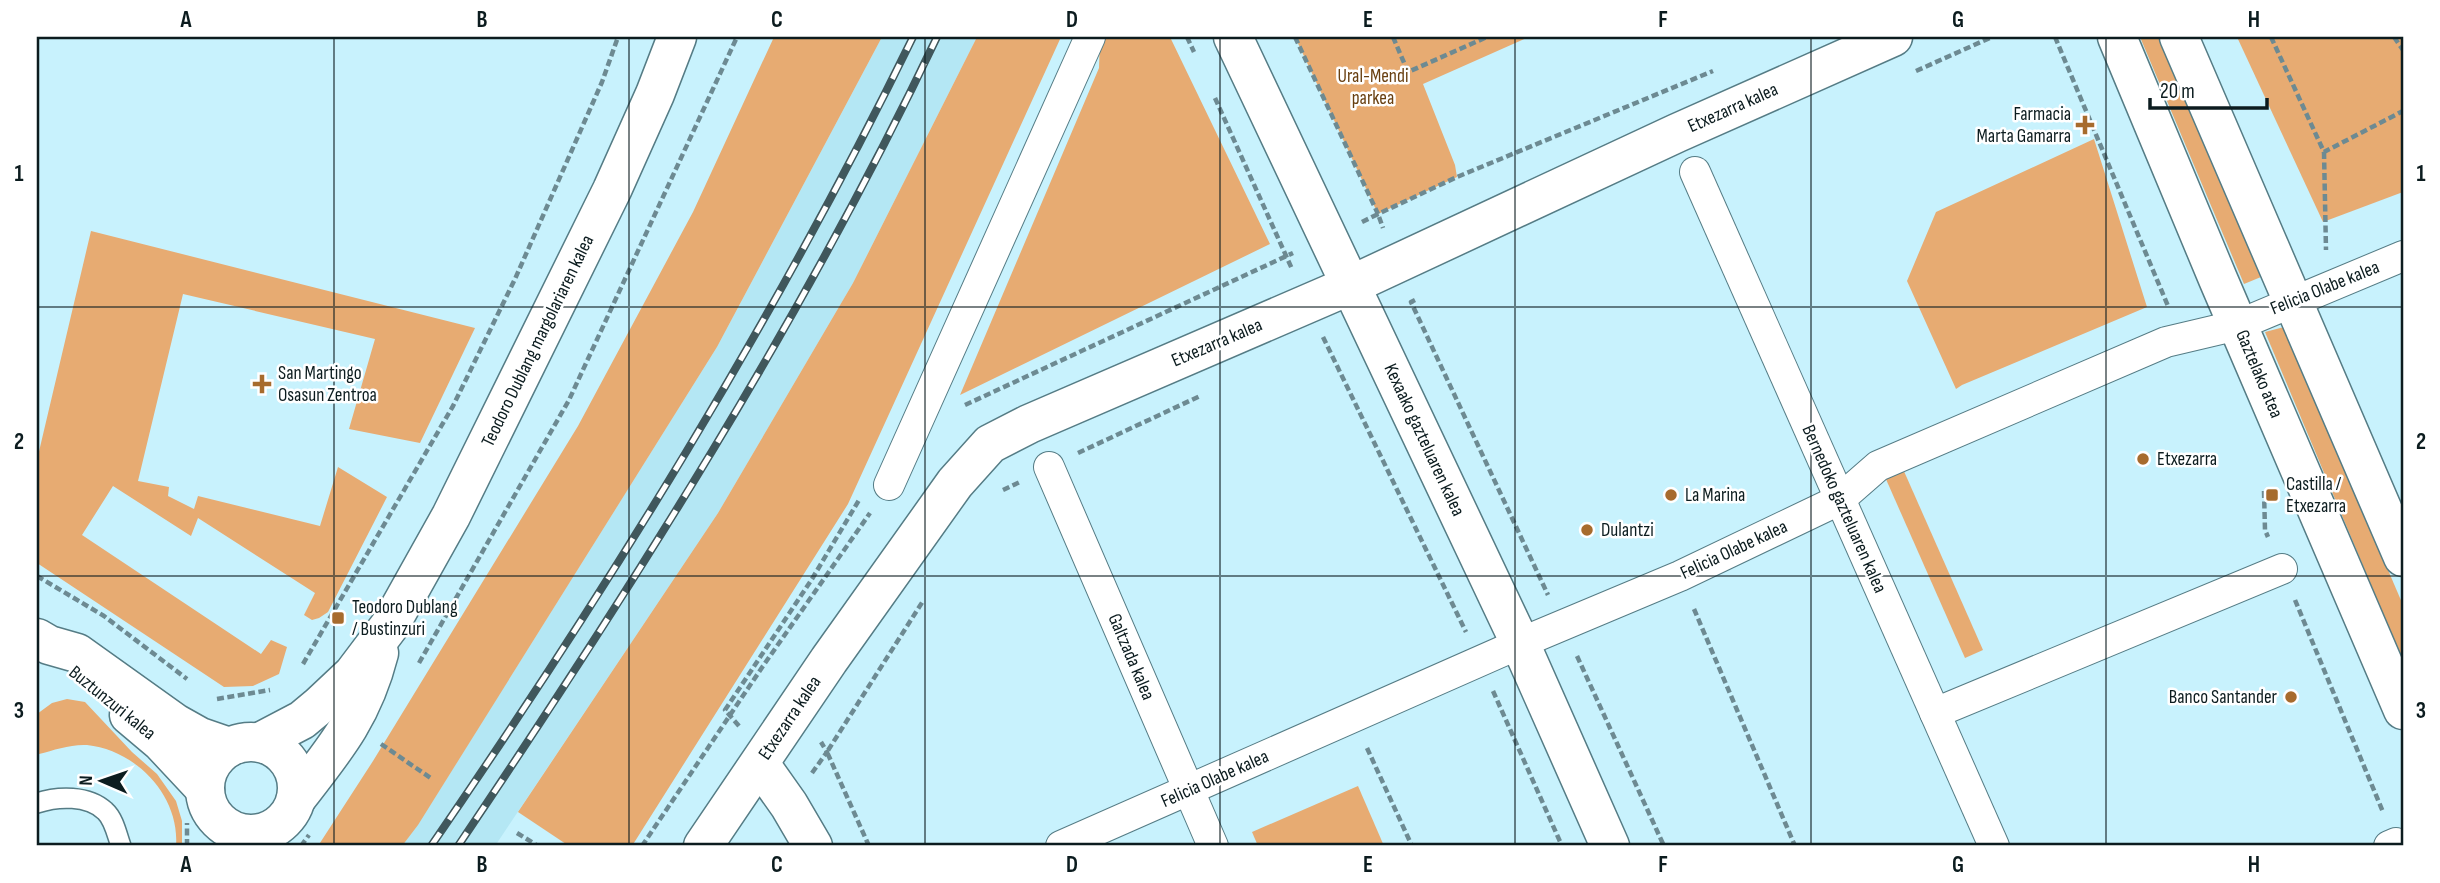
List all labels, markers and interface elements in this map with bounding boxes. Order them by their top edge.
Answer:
text: A [180,6,193,34]
text: B [477,6,488,34]
text: C [771,6,783,34]
text: D [1066,6,1078,34]
text: E [1363,6,1373,34]
text: F [1658,6,1668,34]
text: G [1952,6,1964,34]
text: H [2248,6,2260,34]
park label: Ural-Mendi parkea [1338,65,1408,110]
scale bar [2150,66,2267,110]
street label: Etxezarra kalea [1684,78,1782,138]
text: 20 m [2160,79,2195,104]
place label: Farmacia Marta Gamarra [1977,103,2071,148]
marker: Farmacia Marta Gamarra [2077,117,2093,133]
text: 1 [14,160,24,188]
text: 1 [2416,160,2426,188]
street label: Teodoro Dublang margolariaren kalea [477,231,599,451]
street label: Felicia Olabe kalea [2267,256,2383,320]
street label: Etxezarra kalea [1168,314,1266,372]
street label: Gaztelako atea [2230,327,2288,421]
street label: Kexaako gazteluaren kalea [1379,360,1469,520]
place label: San Martingo Osasun Zentroa [278,362,377,407]
marker: San Martingo Osasun Zentroa [252,374,272,394]
street label: Bernedoko gazteluaren kalea [1797,421,1891,597]
text: 2 [14,428,24,456]
text: 2 [2416,428,2426,456]
place label: Etxezarra [2157,448,2217,471]
marker: Etxezarra [2135,451,2151,467]
place label: Castilla / Etxezarra [2286,473,2346,518]
place label: La Marina [1685,484,1745,507]
marker: La Marina [1663,487,1679,503]
marker: Castilla / Etxezarra [2264,487,2280,503]
street label: Felicia Olabe kalea [1677,515,1791,585]
place label: Dulantzi [1601,519,1654,542]
marker: Dulantzi [1579,522,1595,538]
place label: Teodoro Dublang / Bustinzuri [352,596,458,641]
marker: Teodoro Dublang / Bustinzuri [330,610,346,626]
street label: Galtzada kalea [1103,610,1159,704]
street label: Buztunzuri kalea [64,661,160,745]
street label: Etxezarra kalea [754,672,826,764]
place label: Banco Santander [2169,686,2278,709]
marker: Banco Santander [2283,689,2299,705]
text: 3 [14,697,24,725]
text: 3 [2416,697,2426,725]
street label: Felicia Olabe kalea [1158,745,1272,813]
north arrow [66,746,136,816]
text: N [75,775,98,786]
text: A [180,851,193,879]
text: B [477,851,488,879]
text: C [771,851,783,879]
text: D [1066,851,1078,879]
text: E [1363,851,1373,879]
text: F [1658,851,1668,879]
text: G [1952,851,1964,879]
text: H [2248,851,2260,879]

